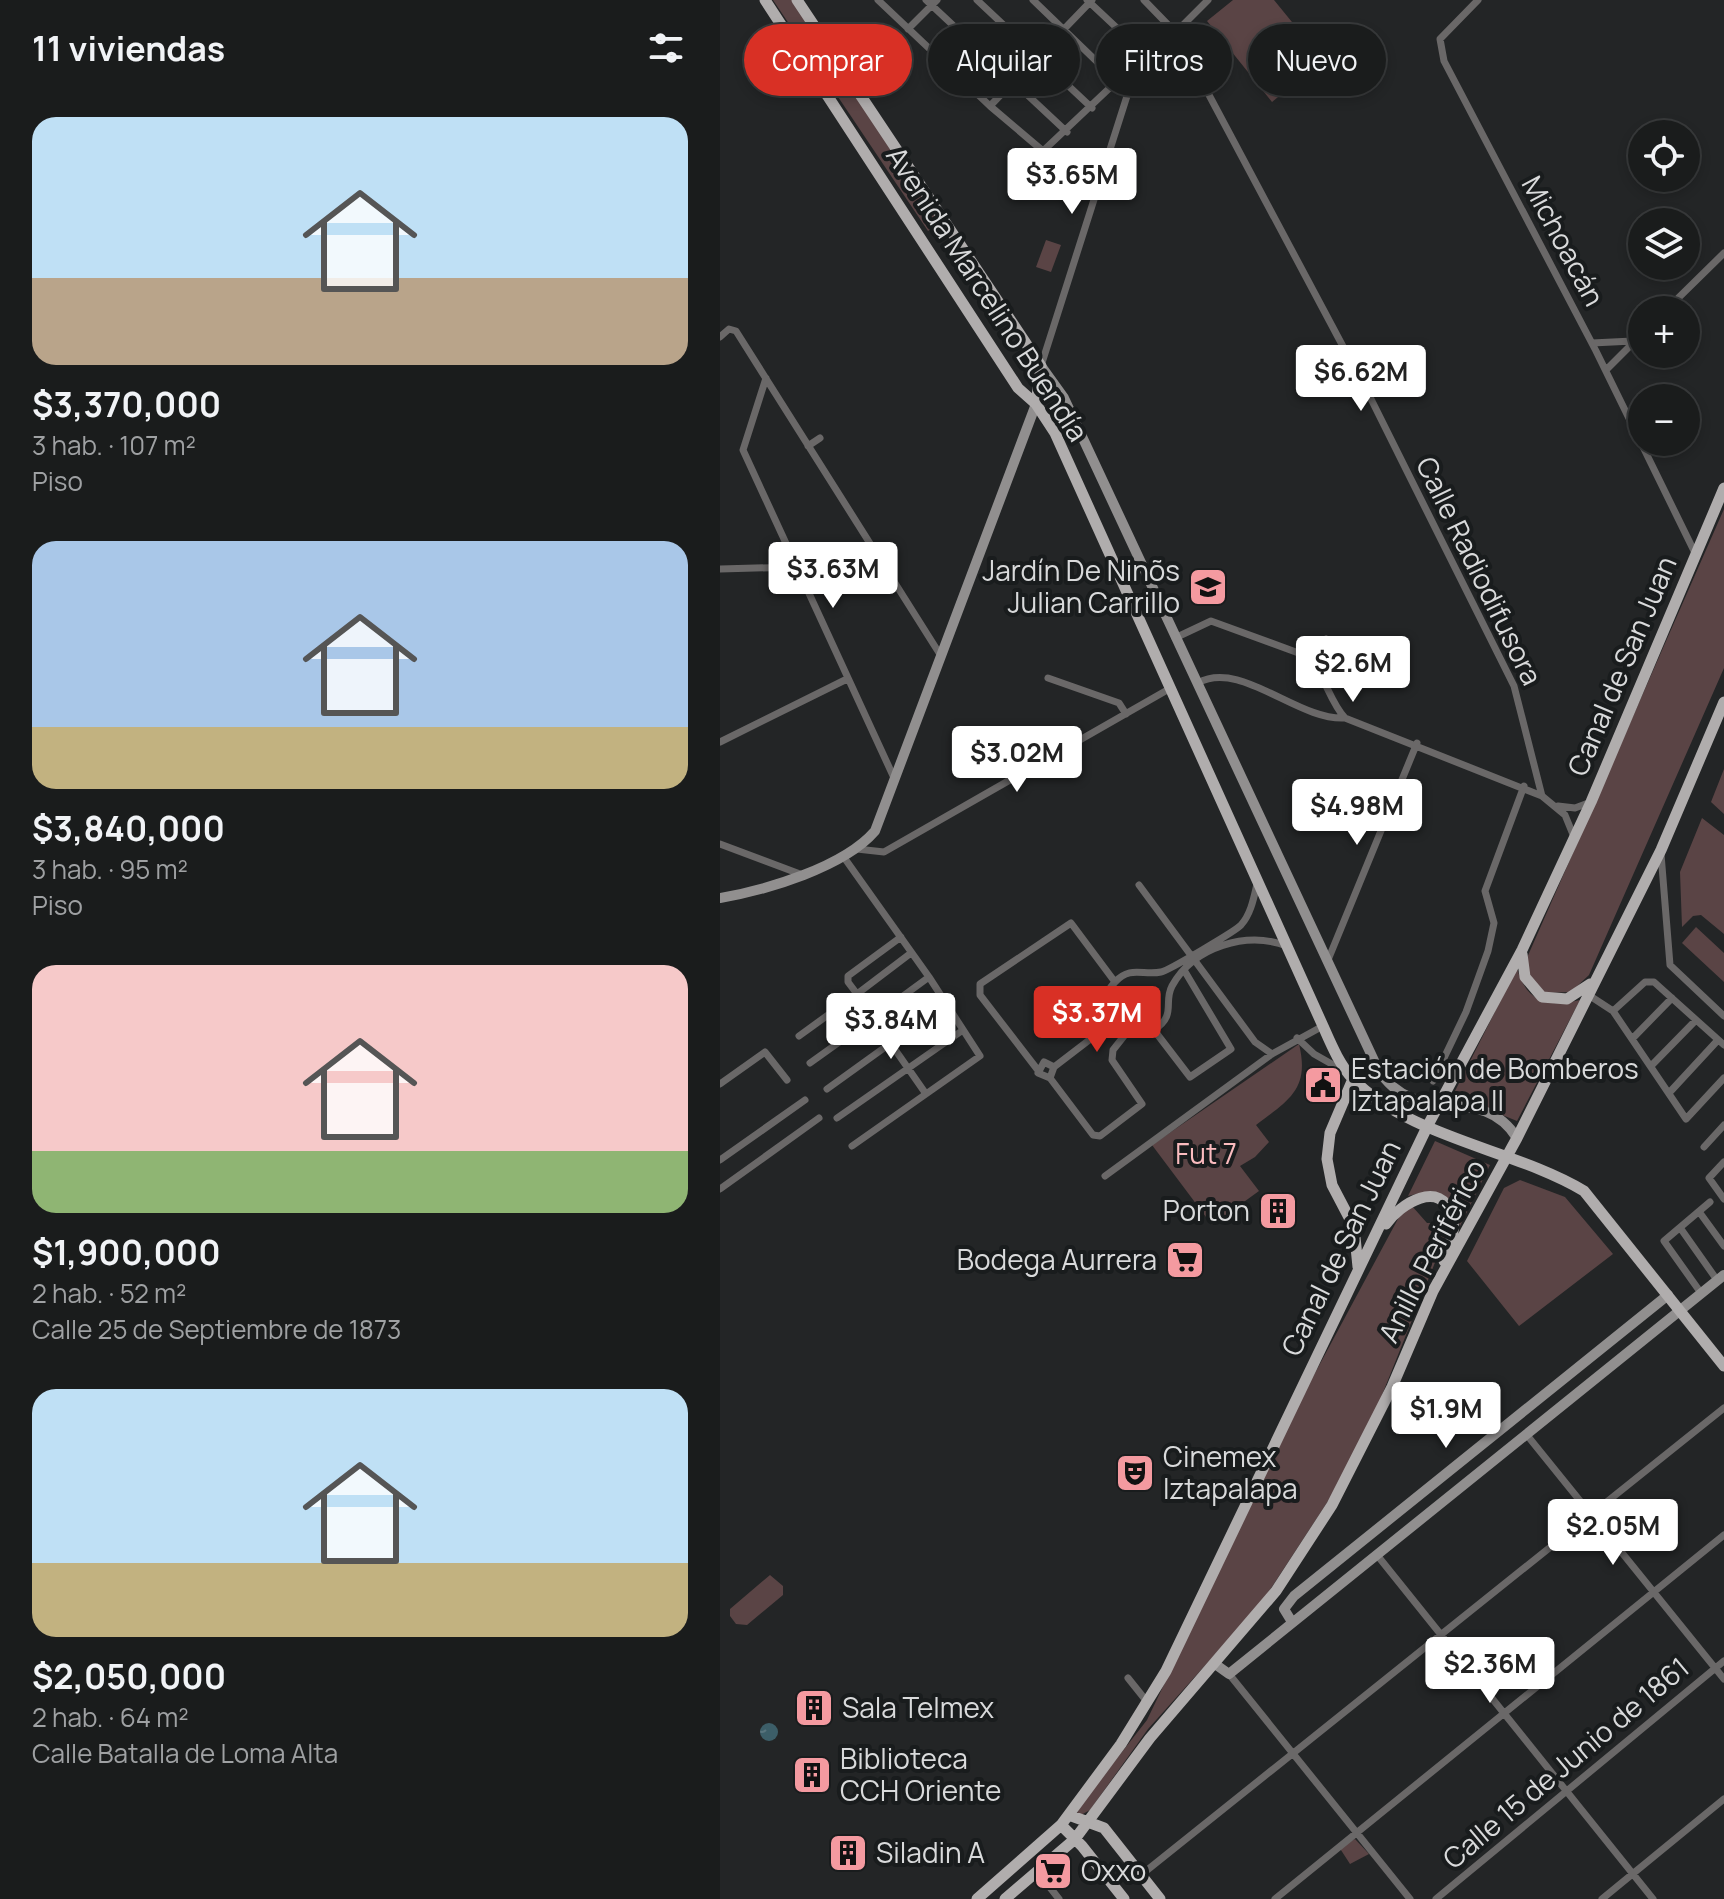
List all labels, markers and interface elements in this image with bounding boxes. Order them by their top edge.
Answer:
chip: Comprar [744,24,912,96]
chip: Alquilar [928,24,1080,96]
chip: Filtros [1096,24,1232,96]
chip: Nuevo [1248,24,1386,96]
text: 11 viviendas [32,25,225,71]
icon: filters [644,26,688,70]
map controls [1628,120,1700,456]
button: locate [1628,120,1700,192]
street label: Avenida Marcelino Buendía [878,139,1098,448]
pin: $3.65M [1007,148,1137,216]
text: $3.65M [1026,156,1118,192]
icon: home [288,169,432,313]
street label: Michoacán [1514,169,1614,312]
button: layers [1628,208,1700,280]
button: + [1628,296,1700,368]
pin: $6.62M [1296,345,1426,413]
text: $6.62M [1314,353,1408,389]
text: $3,370,000 [32,381,221,427]
button: − [1628,384,1700,456]
text: 3 hab. · 107 m² [32,427,196,463]
street label: Calle Radiodifusora [1408,450,1552,691]
text: Piso [32,463,83,499]
pin: $3.63M [768,542,898,610]
text: $3.63M [787,550,879,586]
street label: Canal de San Juan [1558,550,1685,781]
place label: Jardín De Ninõs Julian Carrillo [982,551,1180,621]
school or university icon: Jardín De Ninõs Julian Carrillo [1187,566,1229,608]
icon: home [288,593,432,737]
pin: $2.6M [1297,636,1409,704]
text: $2.6M [1314,644,1392,680]
pin: $3.02M [952,726,1082,794]
text: $3.02M [970,734,1064,770]
pin: $4.98M [1292,779,1422,847]
text: $4.98M [1310,787,1404,823]
text: $3,840,000 [32,805,225,851]
text: 3 hab. · 95 m² [32,851,188,887]
text: Piso [32,887,83,923]
pin: $3.37M [1032,986,1162,1054]
pin: $3.84M [826,993,956,1061]
text: $3.37M [1052,994,1142,1030]
text: $3.84M [844,1001,938,1037]
icon: home [288,1017,432,1161]
place label: Estación de Bomberos Iztapalapa II [1351,1049,1639,1119]
public building icon: Estación de Bomberos Iztapalapa II [1302,1064,1344,1106]
street label: Canal de San Juan [1271,1133,1409,1362]
park label: Fut 7 [1175,1134,1237,1172]
street label: Anillo Periférico [1369,1153,1494,1349]
building icon: Porton [1257,1190,1299,1232]
place label: Porton [1163,1191,1250,1229]
text: $1,900,000 [32,1229,221,1275]
supermarket icon: Bodega Aurrera [1164,1239,1206,1281]
place label: Bodega Aurrera [957,1240,1157,1278]
text: 2 hab. · 52 m² [32,1275,186,1311]
text: Calle 25 de Septiembre de 1873 [32,1311,401,1347]
pin: $1.9M [1390,1382,1502,1450]
text: $1.9M [1410,1390,1482,1426]
place label: Cinemex Iztapalapa [1163,1437,1297,1507]
icon: home [288,1441,432,1585]
theatre icon: Cinemex Iztapalapa [1114,1452,1156,1494]
pin: $2.05M [1548,1499,1678,1567]
text: $2.05M [1566,1507,1660,1543]
pin: $2.36M [1425,1637,1555,1705]
text: $2.36M [1443,1645,1537,1681]
street label: Calle 15 de Junio de 1861 [1434,1648,1696,1877]
text: $2,050,000 [32,1653,226,1699]
building icon: Sala Telmex [793,1687,835,1729]
place label: Sala Telmex [842,1688,994,1726]
text: 2 hab. · 64 m² [32,1699,189,1735]
text: Calle Batalla de Loma Alta [32,1735,338,1771]
place label: Biblioteca CCH Oriente [840,1739,1001,1809]
building icon: Biblioteca CCH Oriente [791,1754,833,1796]
building icon: Siladin A [827,1832,869,1874]
place label: Siladin A [876,1833,985,1871]
supermarket icon: Oxxo [1032,1850,1074,1892]
place label: Oxxo [1081,1851,1146,1889]

